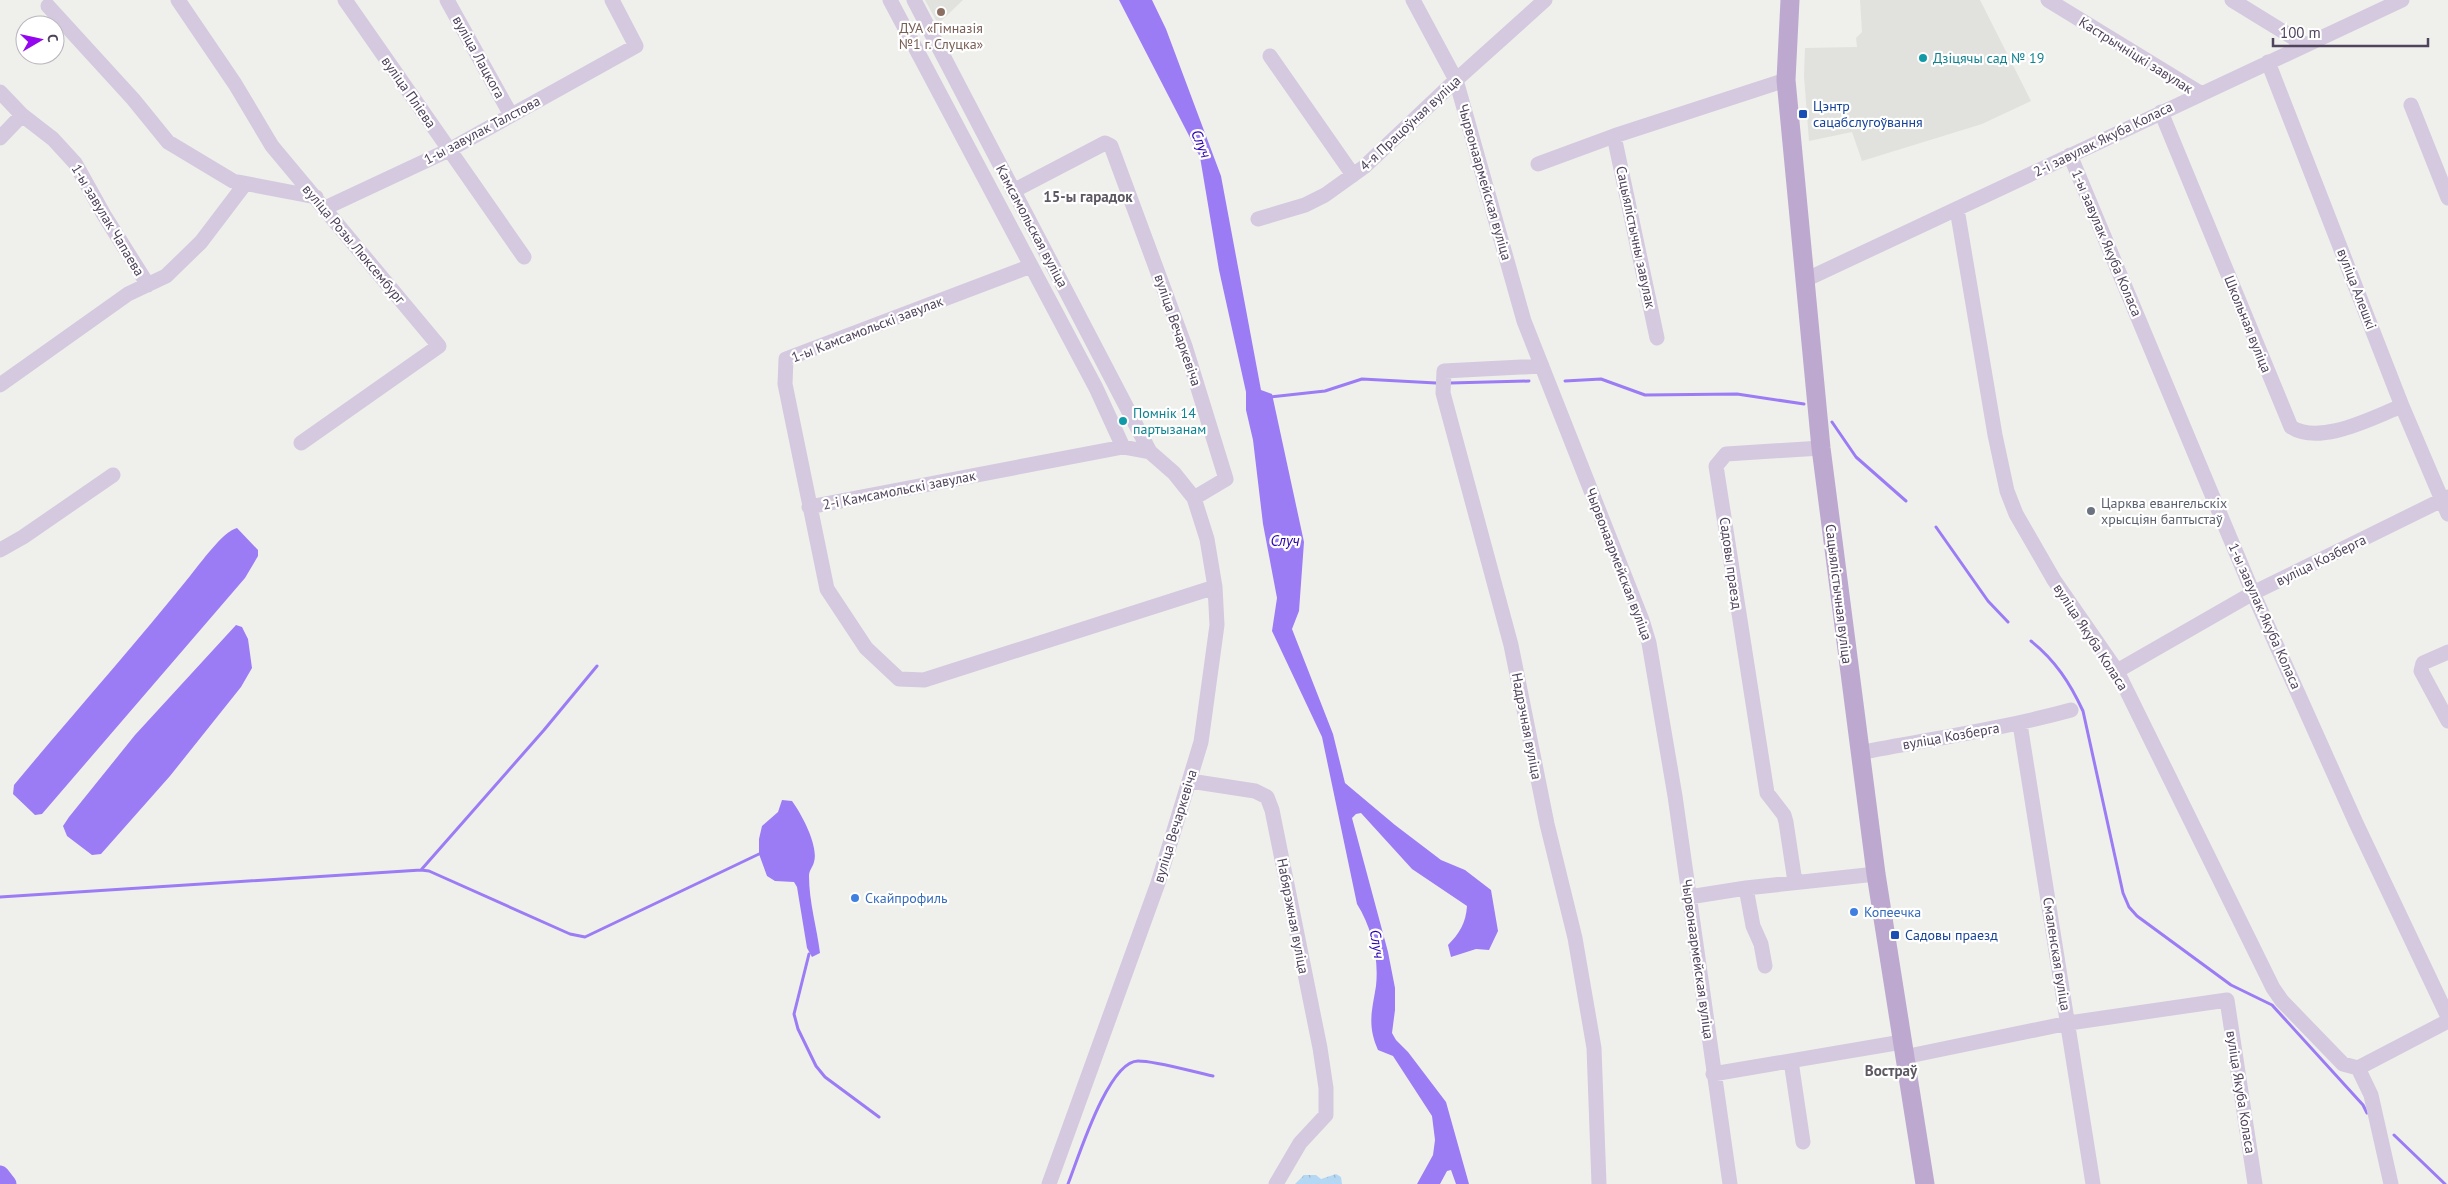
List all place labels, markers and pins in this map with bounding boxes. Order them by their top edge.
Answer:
marker: ДУА «Гімназія №1 г. Слуцка» [935,6,947,18]
place label: ДУА «Гімназія №1 г. Слуцка» [899,19,984,53]
place label: Дзіцячы сад № 19 [1933,49,2044,67]
marker: Дзіцячы сад № 19 [1917,52,1929,64]
place label: Цэнтр сацабслугоўвання [1813,97,1923,131]
marker: Цэнтр сацабслугоўвання [1797,108,1809,120]
place label: Помнік 14 партызанам [1133,404,1206,438]
marker: Помнік 14 партызанам [1117,415,1129,427]
place label: Царква евангельскіх хрысціян баптыстаў [2101,494,2227,528]
marker: Царква евангельскіх хрысціян баптыстаў [2085,505,2097,517]
place label: Скайпрофиль [865,889,948,907]
marker: Скайпрофиль [849,892,861,904]
place label: Копеечка [1864,903,1921,921]
marker: Копеечка [1848,906,1860,918]
place label: Садовы праезд [1905,926,1998,944]
marker: Садовы праезд [1889,929,1901,941]

